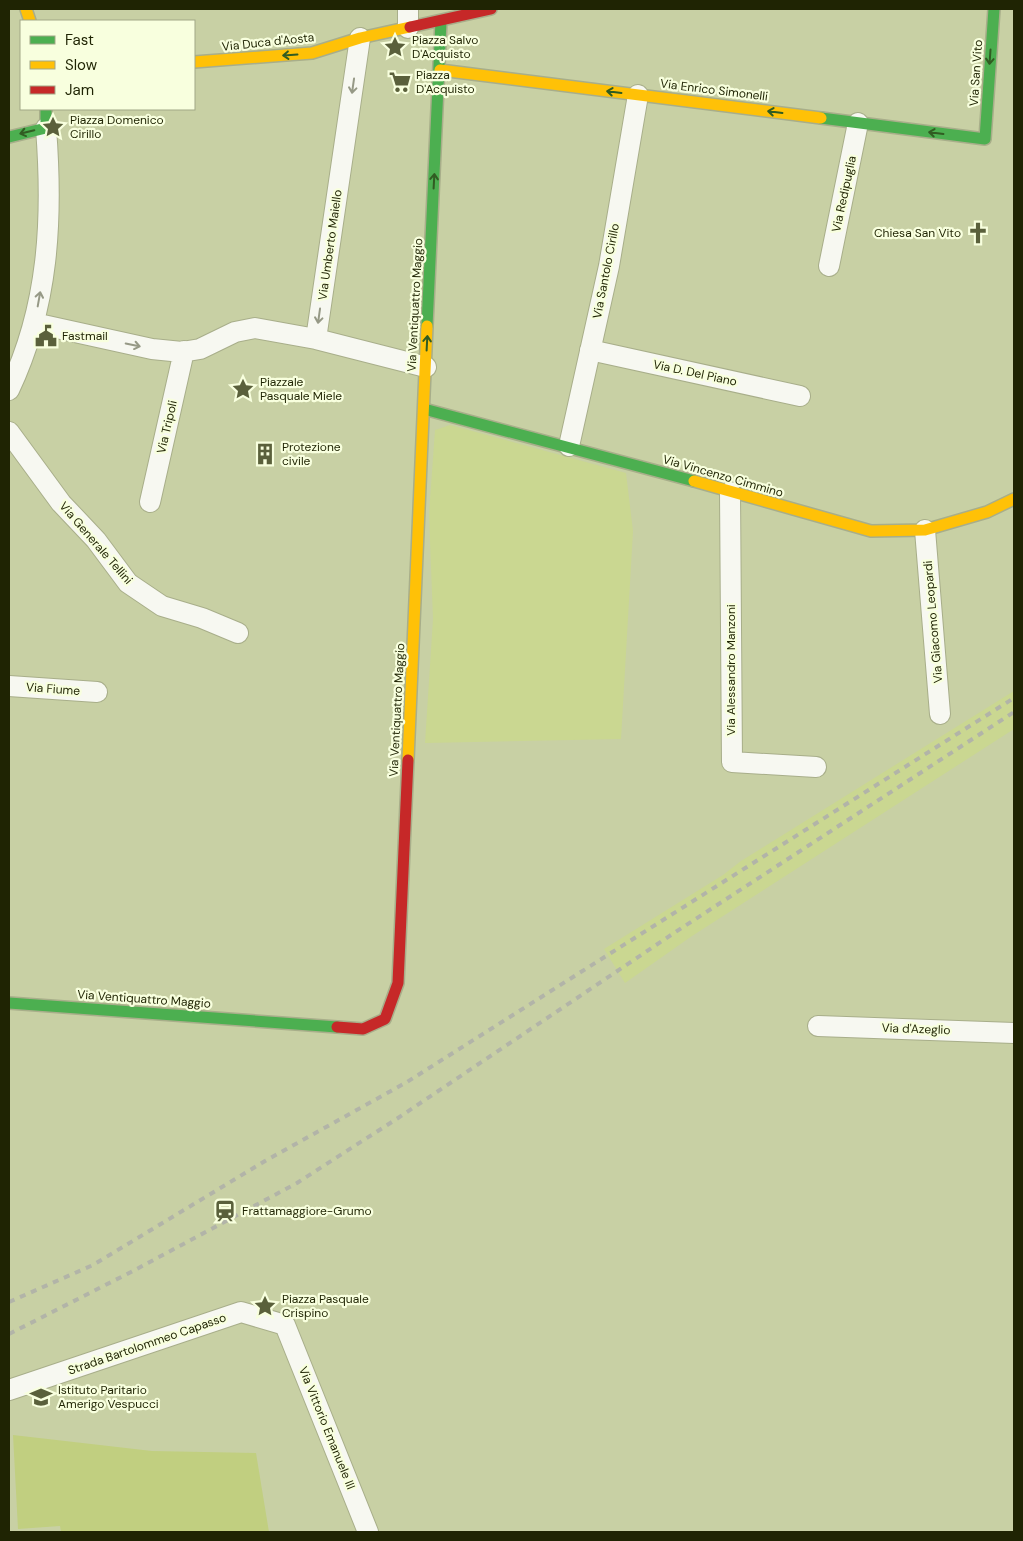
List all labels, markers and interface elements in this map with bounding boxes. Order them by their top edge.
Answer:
legend [20,20,195,110]
street label: Via Duca d'Aosta [221,29,315,55]
text: Fast [65,30,94,50]
place label: Piazza Salvo D'Acquisto [412,32,478,62]
place icon: Piazza Salvo D'Acquisto [382,34,408,60]
street label: Via San Vito [966,39,986,107]
one-way arrow [986,49,995,65]
one-way arrow [282,50,298,60]
text: Slow [65,55,98,75]
place label: Piazza D'Acquisto [416,67,475,97]
supermarket icon: Piazza D'Acquisto [387,69,413,95]
street label: Via Enrico Simonelli [659,75,769,105]
one-way arrow [347,78,357,94]
text: Jam [65,80,94,100]
one-way arrow [606,86,622,96]
one-way arrow [767,107,783,117]
place label: Piazza Domenico Cirillo [70,112,164,142]
place icon: Piazza Domenico Cirillo [40,114,66,140]
one-way arrow [20,128,36,137]
one-way arrow [928,128,944,138]
street label: Via Redipuglia [828,154,860,234]
one-way arrow [430,173,439,189]
street label: Via Umberto Maiello [314,189,346,301]
church icon: Chiesa San Vito [965,220,991,246]
street label: Via Santolo Cirillo [589,222,623,320]
place label: Chiesa San Vito [874,225,961,241]
street label: Via Ventiquattro Maggio [404,238,426,372]
one-way arrow [35,291,44,307]
one-way arrow [314,308,324,324]
public building icon: Fastmail [33,323,59,349]
place label: Fastmail [62,328,108,344]
one-way arrow [422,335,431,351]
one-way arrow [124,340,140,350]
street label: Via D. Del Piano [652,356,738,390]
place label: Piazzale Pasquale Miele [260,374,342,404]
place icon: Piazzale Pasquale Miele [230,376,256,402]
street label: Via Tripoli [153,399,181,455]
place label: Protezione civile [282,439,341,469]
building icon: Protezione civile [252,441,278,467]
street label: Via Vincenzo Cimmino [661,451,785,501]
street label: Via Generale Tellini [56,498,136,588]
street label: Via Giacomo Leopardi [920,560,946,684]
street label: Via Alessandro Manzoni [723,604,739,736]
street label: Via Ventiquattro Maggio [386,643,408,777]
street label: Via Fiume [25,679,81,699]
street label: Via Ventiquattro Maggio [77,986,211,1012]
street label: Via d'Azeglio [881,1020,951,1038]
station icon: Frattamaggiore-Grumo [212,1198,238,1224]
place label: Frattamaggiore-Grumo [242,1203,372,1219]
place label: Piazza Pasquale Crispino [282,1291,369,1321]
place icon: Piazza Pasquale Crispino [252,1293,278,1319]
street label: Strada Bartolommeo Capasso [66,1309,228,1379]
street label: Via Vittorio Emanuele III [295,1364,359,1492]
place label: Istituto Paritario Amerigo Vespucci [58,1382,159,1412]
school or university icon: Istituto Paritario Amerigo Vespucci [28,1384,54,1410]

